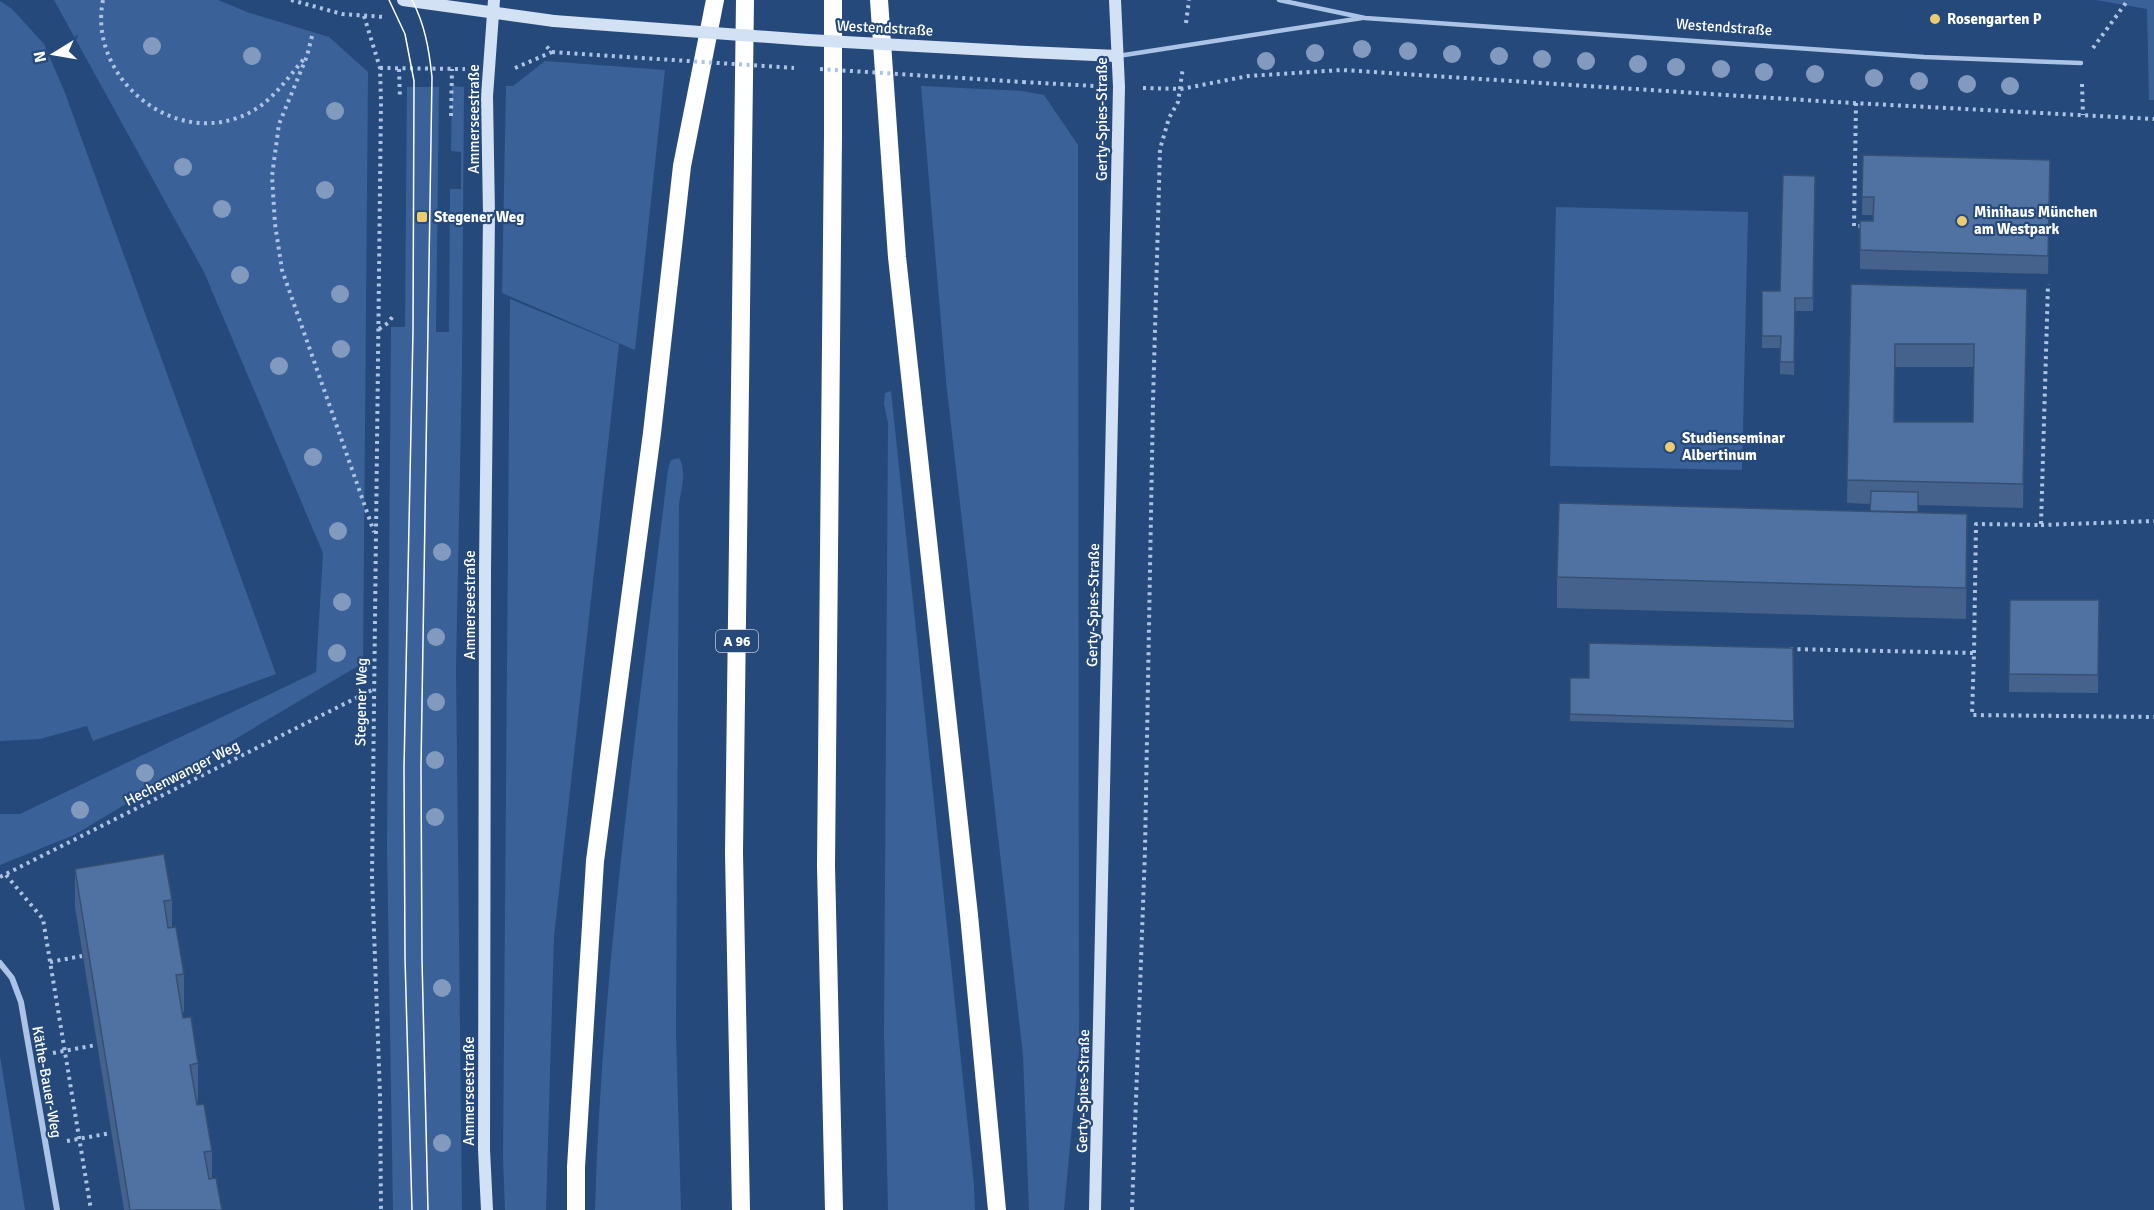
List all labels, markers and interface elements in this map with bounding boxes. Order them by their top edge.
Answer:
place label: Rosengarten P [1947,10,2042,28]
marker: Rosengarten P [1928,12,1942,26]
street label: Westendstraße [1675,15,1773,39]
street label: Westendstraße [836,16,934,40]
north arrow [24,24,84,84]
text: N [29,49,51,64]
street label: Gerty-Spies-Straße [1093,57,1111,181]
street label: Ammerseestraße [465,64,483,174]
place label: Minihaus München am Westpark [1974,203,2098,238]
place label: Stegener Weg [434,208,524,226]
marker: Stegener Weg [415,210,429,224]
marker: Minihaus München am Westpark [1955,214,1969,228]
place label: Studienseminar Albertinum [1682,429,1785,464]
marker: Studienseminar Albertinum [1663,440,1677,454]
street label: Gerty-Spies-Straße [1083,543,1103,667]
street label: Ammerseestraße [461,550,479,660]
road number: A 96 [716,630,758,652]
street label: Stegener Weg [351,658,371,746]
street label: Hechenwanger Weg [121,736,243,810]
street label: Käthe-Bauer-Weg [28,1025,66,1139]
street label: Gerty-Spies-Straße [1073,1029,1093,1153]
street label: Ammerseestraße [460,1036,478,1146]

